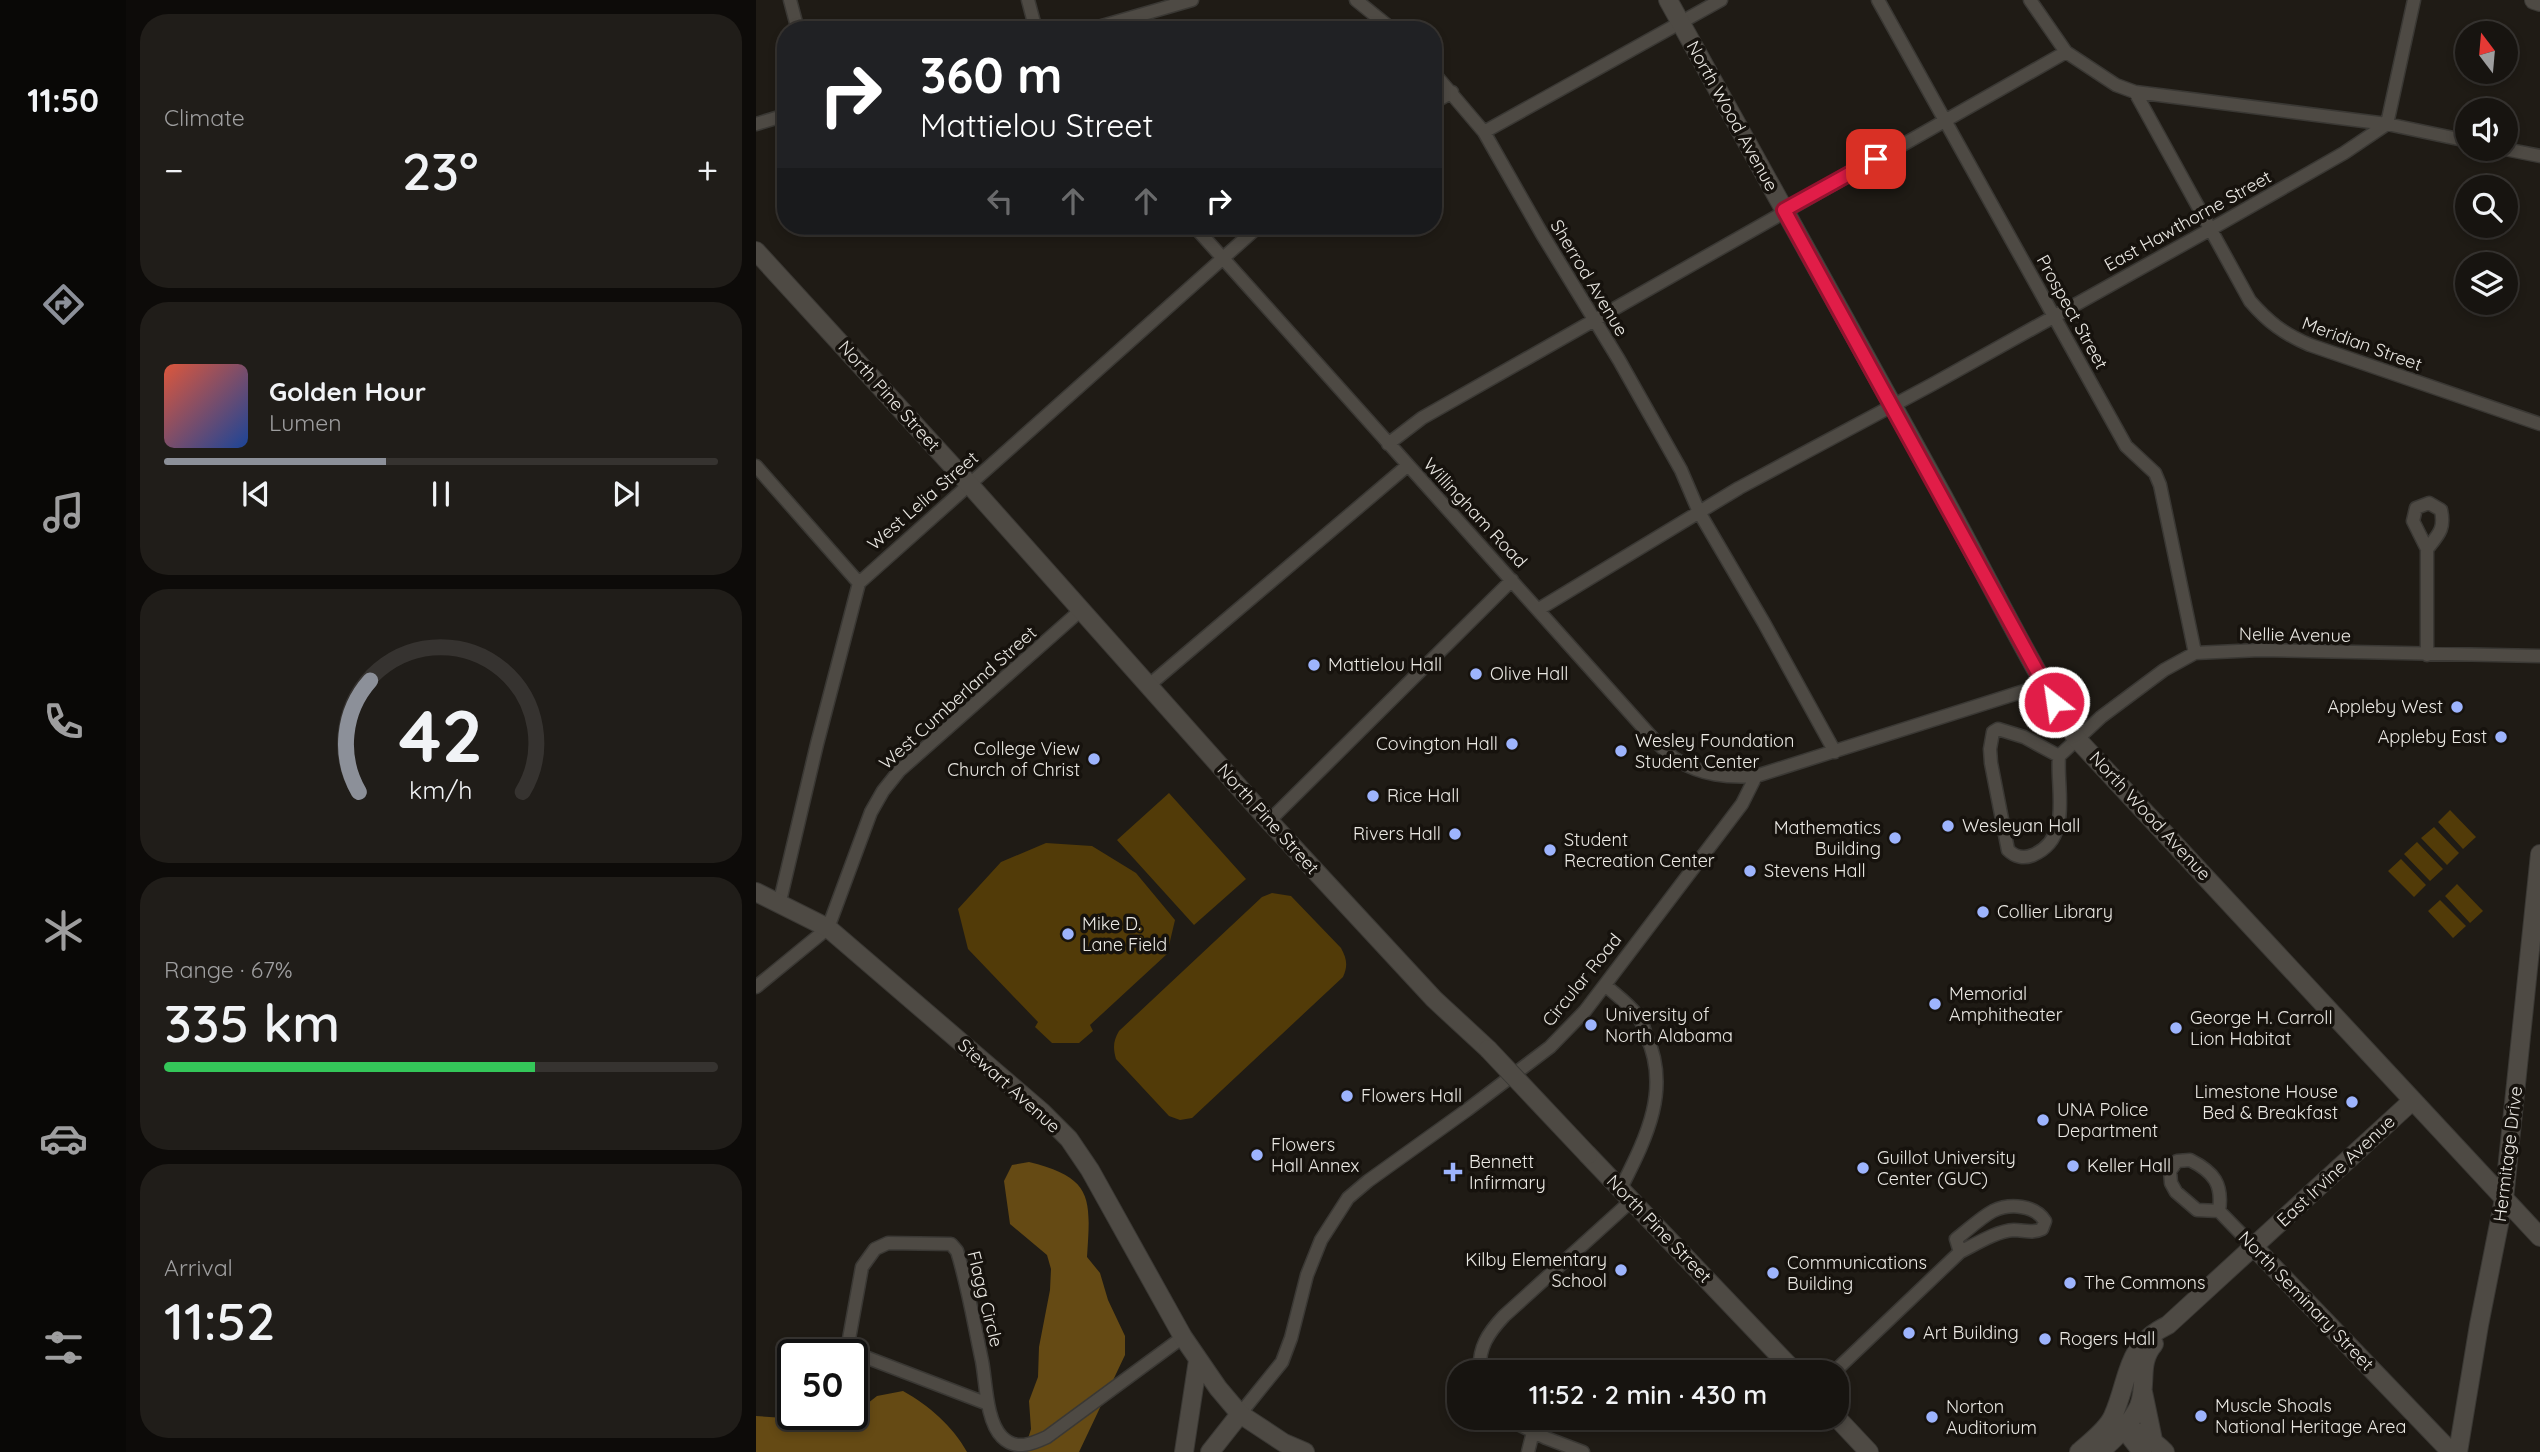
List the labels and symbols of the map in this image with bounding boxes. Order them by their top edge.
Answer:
north arrow [2455,21,2518,84]
street label: North Wood Avenue [1682,37,1783,195]
pin [1846,129,1906,189]
street label: East Hawthorne Street [2100,165,2275,276]
street label: Sherrod Avenue [1546,215,1633,340]
street label: Prospect Street [2032,251,2113,373]
street label: Meridian Street [2299,311,2425,376]
street label: North Pine Street [834,335,945,456]
street label: West Lelia Street [862,446,983,555]
street label: Willingham Road [1418,453,1532,572]
street label: West Cumberland Street [874,621,1041,774]
street label: Nellie Avenue [2239,622,2351,647]
place label: Mattielou Hall [1328,653,1442,676]
marker: Mattielou Hall [1306,657,1322,673]
place label: Olive Hall [1490,662,1568,685]
position arrow [2017,665,2091,739]
marker: Olive Hall [1468,666,1484,682]
place label: Appleby West [2328,695,2443,718]
marker: Appleby West [2449,699,2465,715]
place label: Appleby East [2378,725,2487,748]
place label: Wesley Foundation Student Center [1635,729,1794,773]
marker: Appleby East [2493,729,2509,745]
place label: Covington Hall [1376,732,1498,755]
marker: Covington Hall [1504,736,1520,752]
place label: College View Church of Christ [947,737,1080,781]
marker: Wesley Foundation Student Center [1613,743,1629,759]
street label: North Wood Avenue [2085,746,2216,885]
marker: College View Church of Christ [1086,751,1102,767]
street label: North Pine Street [1213,758,1324,879]
place label: Rice Hall [1387,784,1459,807]
marker: Rice Hall [1365,788,1381,804]
place label: Wesleyan Hall [1962,814,2080,837]
place label: Mathematics Building [1774,816,1881,860]
marker: Wesleyan Hall [1940,818,1956,834]
place label: Rivers Hall [1353,822,1441,845]
marker: Rivers Hall [1447,826,1463,842]
place label: Student Recreation Center [1564,828,1715,872]
marker: Mathematics Building [1887,830,1903,846]
marker: Student Recreation Center [1542,842,1558,858]
place label: Stevens Hall [1764,859,1866,882]
marker: Stevens Hall [1742,863,1758,879]
place label: Collier Library [1997,900,2113,923]
marker: Collier Library [1975,904,1991,920]
place label: Mike D. Lane Field [1082,912,1167,956]
marker: Mike D. Lane Field [1060,926,1076,942]
street label: Circular Road [1537,928,1626,1031]
place label: Memorial Amphitheater [1949,982,2063,1026]
marker: Memorial Amphitheater [1927,996,1943,1012]
place label: University of North Alabama [1605,1003,1733,1047]
place label: George H. Carroll Lion Habitat [2190,1006,2333,1050]
marker: University of North Alabama [1583,1017,1599,1033]
marker: George H. Carroll Lion Habitat [2168,1020,2184,1036]
street label: Stewart Avenue [953,1033,1065,1138]
place label: Limestone House Bed & Breakfast [2194,1080,2338,1124]
place label: Flowers Hall [1361,1084,1462,1107]
street label: Hermitage Drive [2488,1085,2527,1223]
marker: Flowers Hall [1339,1088,1355,1104]
marker: Limestone House Bed & Breakfast [2344,1094,2360,1110]
place label: UNA Police Department [2057,1098,2158,1142]
street label: East Irvine Avenue [2272,1110,2400,1231]
marker: UNA Police Department [2035,1112,2051,1128]
place label: Flowers Hall Annex [1271,1133,1360,1177]
place label: Guillot University Center (GUC) [1877,1146,2016,1190]
marker: Flowers Hall Annex [1249,1147,1265,1163]
place label: Bennett Infirmary [1469,1150,1546,1194]
place label: Keller Hall [2087,1154,2171,1177]
marker: Keller Hall [2065,1158,2081,1174]
marker: Guillot University Center (GUC) [1855,1160,1871,1176]
marker: Bennett Infirmary [1443,1162,1463,1182]
street label: North Pine Street [1602,1170,1717,1288]
street label: North Seminary Street [2234,1226,2379,1375]
street label: Flagg Circle [962,1248,1009,1349]
place label: Kilby Elementary School [1465,1248,1607,1292]
place label: Communications Building [1787,1251,1927,1295]
marker: Kilby Elementary School [1613,1262,1629,1278]
marker: Communications Building [1765,1265,1781,1281]
place label: The Commons [2084,1271,2205,1294]
marker: The Commons [2062,1275,2078,1291]
place label: Art Building [1923,1321,2019,1344]
marker: Art Building [1901,1325,1917,1341]
place label: Rogers Hall [2059,1327,2155,1350]
marker: Rogers Hall [2037,1331,2053,1347]
speed limit sign: 50 [777,1339,868,1430]
place label: Muscle Shoals National Heritage Area [2215,1394,2406,1438]
place label: Norton Auditorium [1946,1395,2037,1439]
marker: Muscle Shoals National Heritage Area [2193,1408,2209,1424]
marker: Norton Auditorium [1924,1409,1940,1425]

